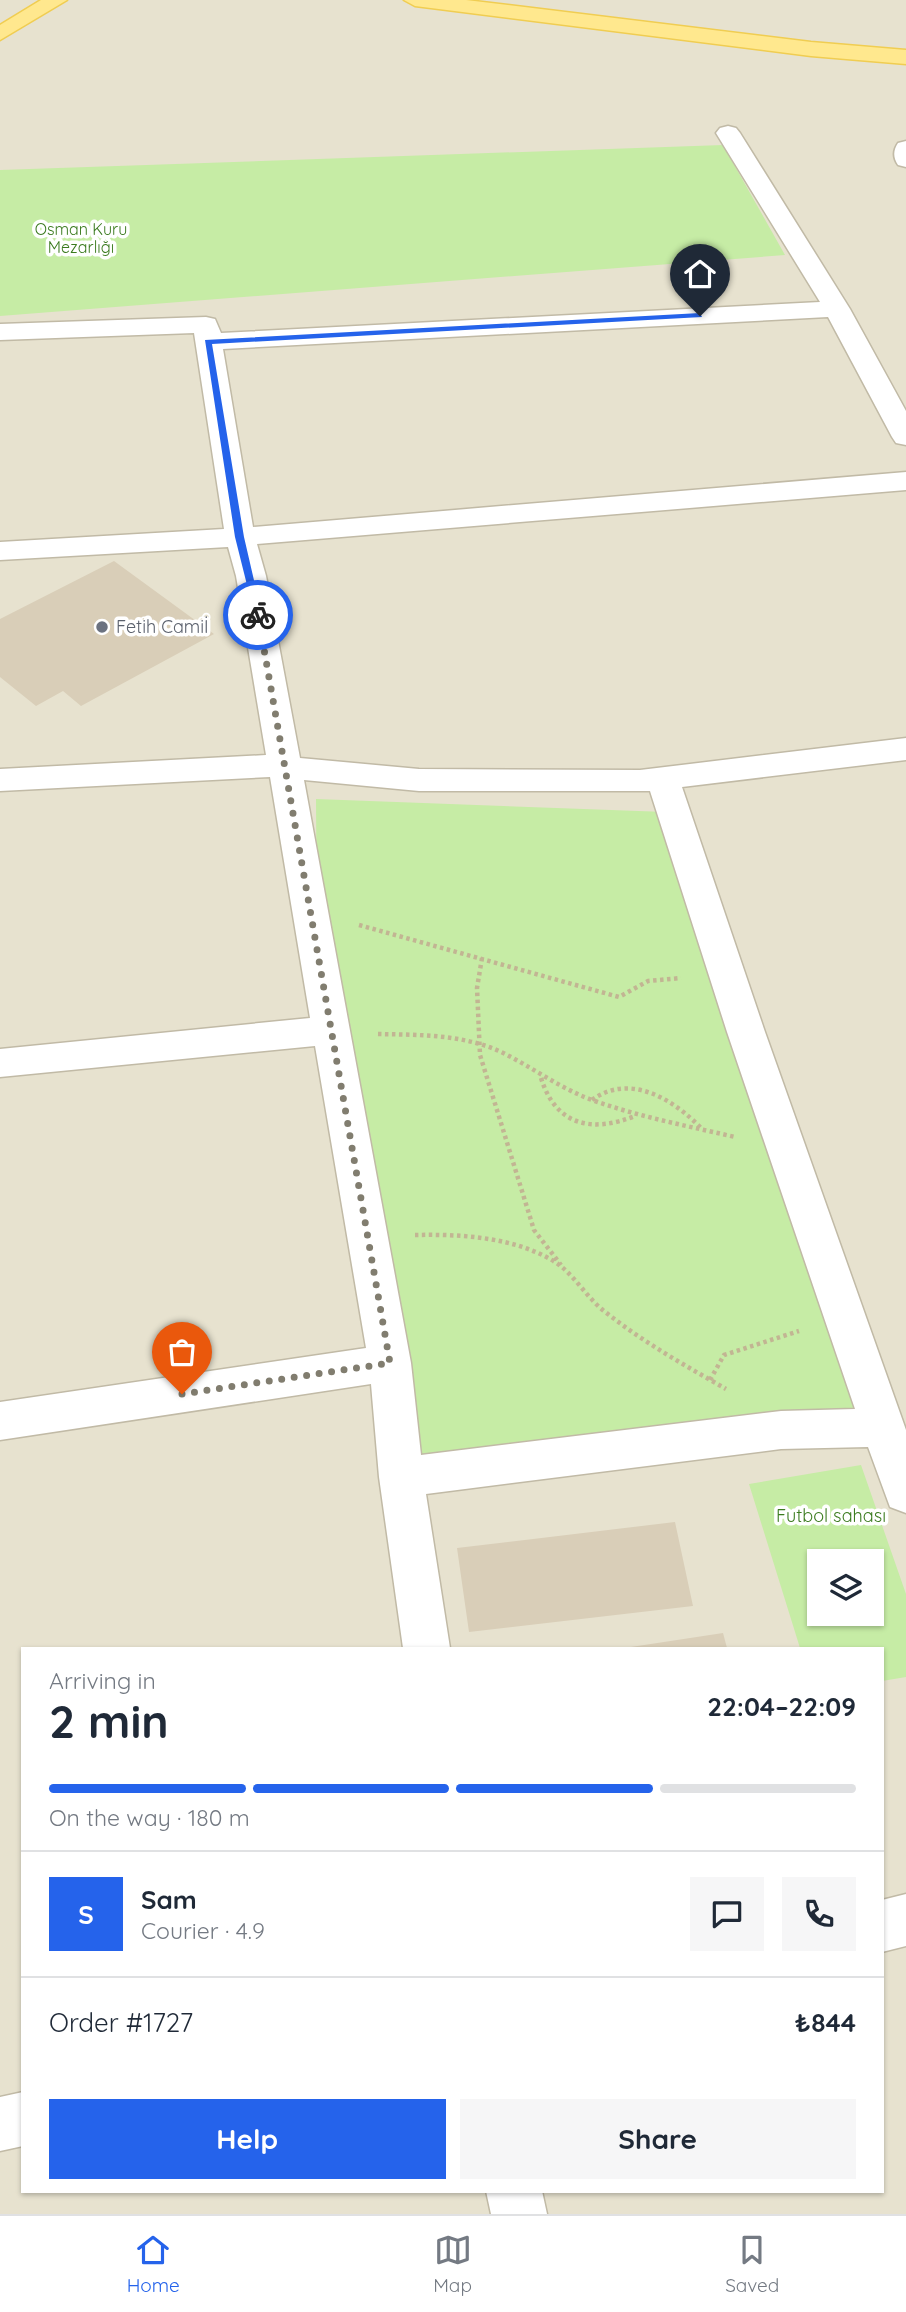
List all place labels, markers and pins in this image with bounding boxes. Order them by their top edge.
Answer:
pin [670,244,730,316]
place label: Fetih Camiİ [116,615,209,638]
marker: Fetih Camiİ [94,619,110,635]
pin [152,1322,212,1394]

